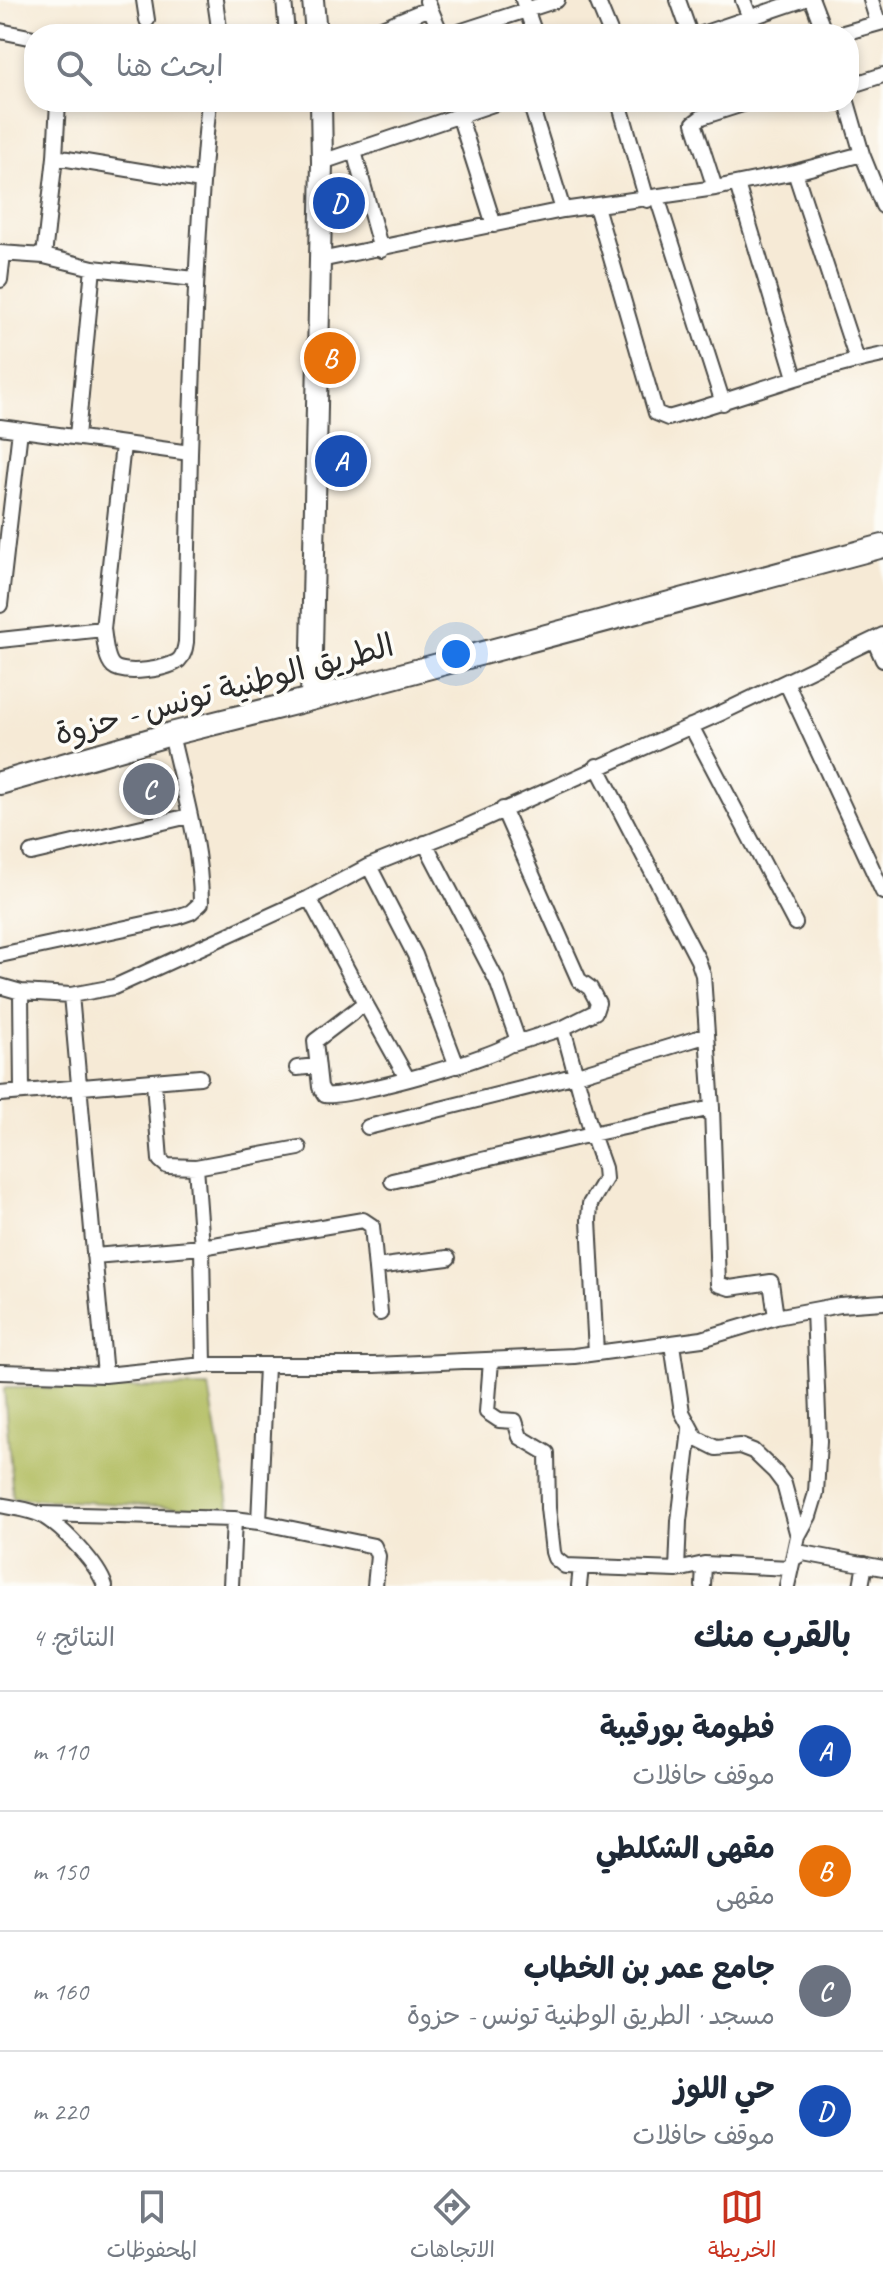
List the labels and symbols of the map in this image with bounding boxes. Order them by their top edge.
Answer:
pin: D [313,173,365,233]
pin: B [304,328,356,388]
pin: A [315,431,367,491]
street label: الطريق الوطنية تونس - حزوة [50,624,398,755]
your location [436,634,476,674]
pin: C [123,759,175,819]

